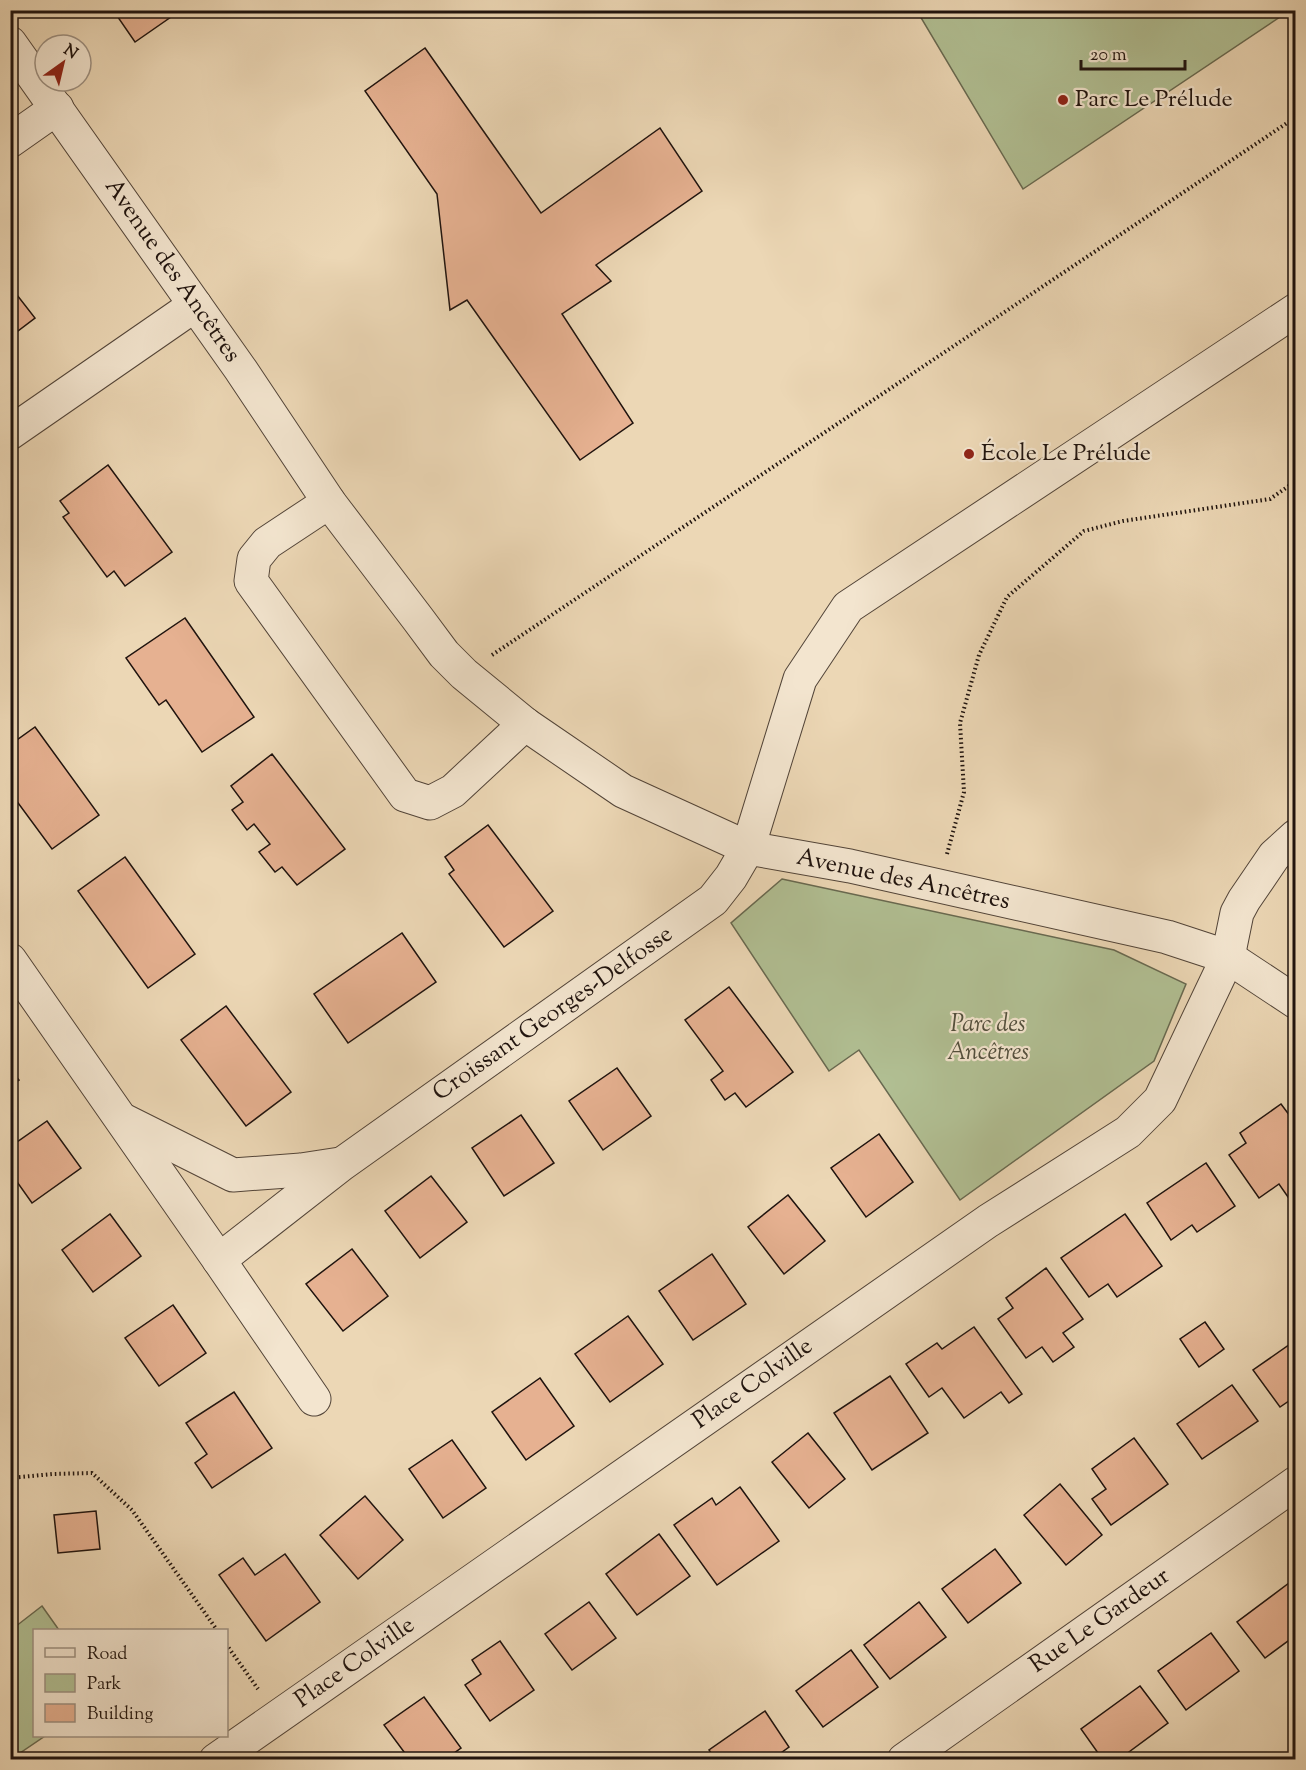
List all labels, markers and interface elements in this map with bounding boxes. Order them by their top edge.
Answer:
north arrow [33,33,93,93]
scale bar [1081,33,1184,71]
text: N [58,40,82,66]
text: 20 m [1090,43,1127,69]
place label: Parc Le Prélude [1075,83,1233,117]
marker: Parc Le Prélude [1056,93,1070,107]
street label: Avenue des Ancêtres [96,172,248,370]
place label: École Le Prélude [981,437,1151,471]
marker: École Le Prélude [962,447,976,461]
street label: Avenue des Ancêtres [793,841,1013,919]
street label: Croissant Georges-Delfosse [426,918,680,1110]
park label: Parc des Ancêtres [947,1008,1029,1070]
street label: Place Colville [686,1330,820,1438]
street label: Rue Le Gardeur [1023,1560,1177,1682]
street label: Place Colville [288,1609,422,1717]
legend [33,1629,228,1737]
text: Road [87,1642,127,1668]
text: Park [87,1672,122,1698]
text: Building [87,1702,153,1728]

